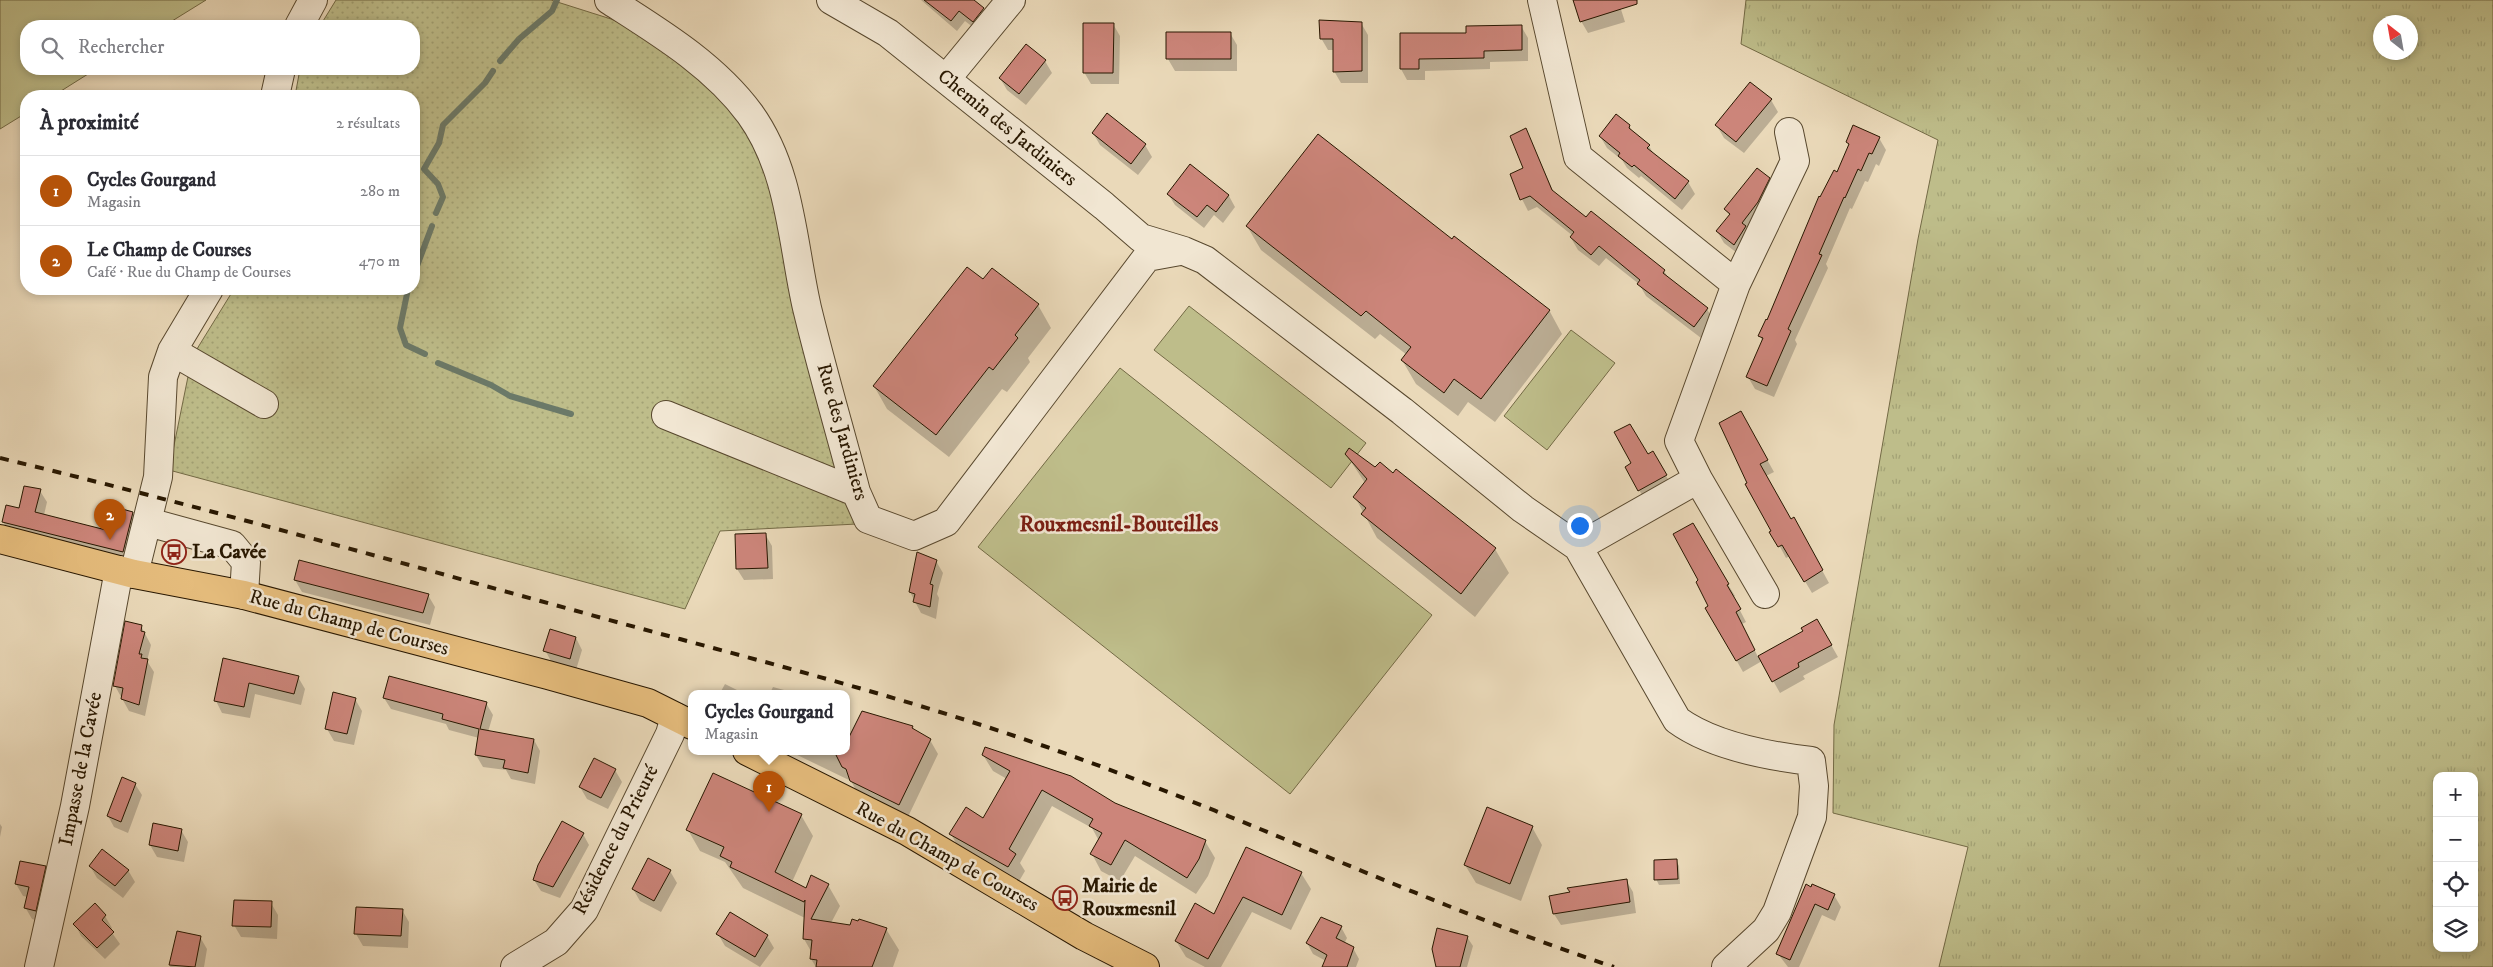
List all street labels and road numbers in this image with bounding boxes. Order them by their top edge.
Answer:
street label: Chemin des Jardiniers [932,64,1082,192]
street label: Rue des Jardiniers [811,361,874,504]
street label: Rue du Champ de Courses [247,584,452,662]
street label: Impasse de la Cavée [54,690,108,848]
street label: Résidence du Prieuré [567,760,665,919]
street label: Rue du Champ de Courses [851,796,1043,918]

